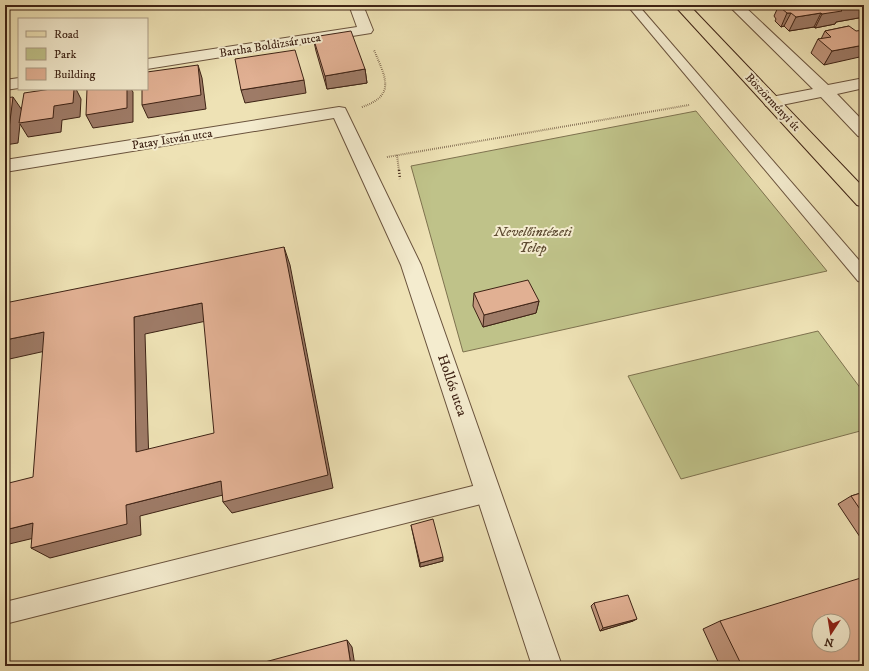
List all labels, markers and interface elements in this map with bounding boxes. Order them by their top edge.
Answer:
legend [18,18,148,90]
text: Road [54,27,79,42]
street label: Bartha Boldizsár utca [218,30,323,61]
text: Park [54,47,76,62]
text: Building [54,67,95,82]
street label: Böszörményi út [742,70,803,135]
street label: Patay István utca [131,126,214,153]
park label: Nevelőintézeti Telep [493,223,573,257]
street label: Hollós utca [433,352,471,419]
north arrow [811,613,851,653]
text: N [823,634,835,650]

